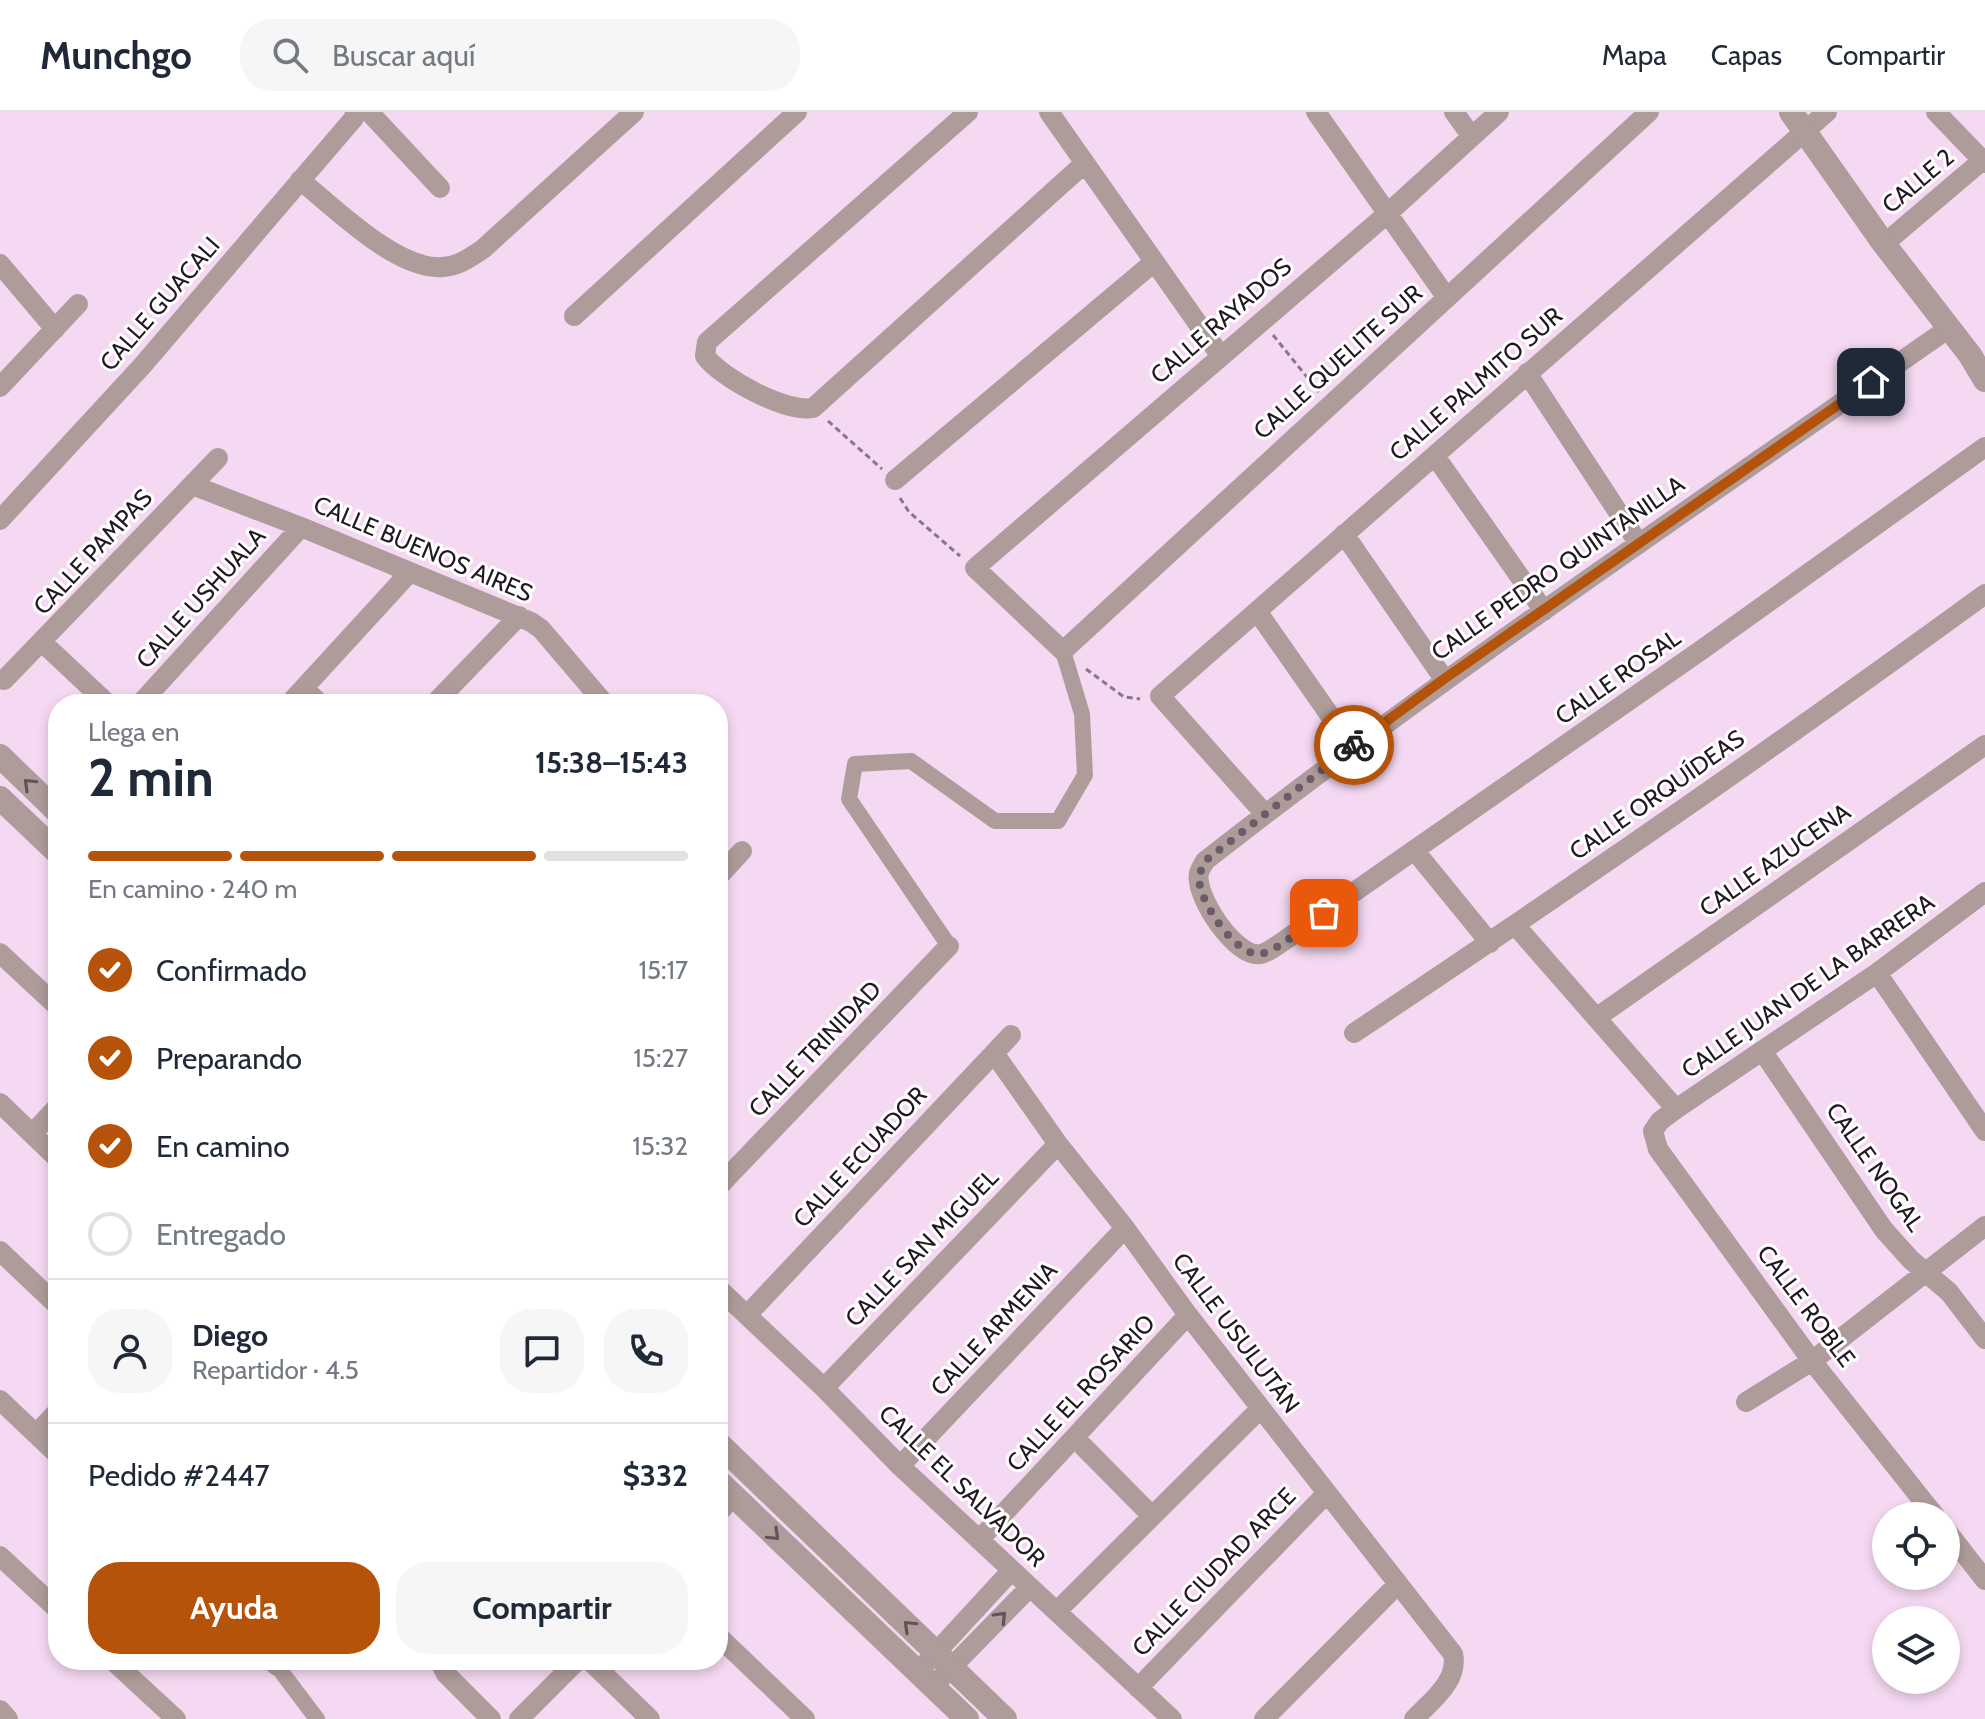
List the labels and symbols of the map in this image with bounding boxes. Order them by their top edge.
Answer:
street label: CALLE 2 [1876,142,1960,219]
street label: CALLE GUACALI [94,231,226,376]
street label: CALLE RAYADOS [1144,252,1297,390]
street label: CALLE QUELITE SUR [1247,278,1428,445]
street label: CALLE PALMITO SUR [1383,300,1568,467]
pin [1837,348,1905,416]
street label: CALLE PEDRO QUINTANILLA [1426,469,1690,666]
street label: CALLE PAMPAS [27,483,158,620]
street label: CALLE BUENOS AIRES [309,489,537,608]
street label: CALLE USHUALA [130,521,272,674]
street label: CALLE ROSAL [1550,623,1686,730]
courier [1314,705,1394,785]
street label: CALLE ORQUÍDEAS [1564,723,1750,866]
one-way arrow [24,779,38,793]
street label: CALLE AZUCENA [1694,797,1856,922]
pin [1290,879,1358,947]
street label: CALLE JUAN DE LA BARRERA [1676,887,1940,1084]
street label: CALLE TRINIDAD [742,975,887,1123]
street label: CALLE ECUADOR [787,1080,933,1233]
street label: CALLE NOGAL [1820,1097,1930,1237]
street label: CALLE SAN MIGUEL [839,1163,1004,1332]
street label: CALLE ROBLE [1751,1239,1862,1372]
street label: CALLE USULUTÁN [1167,1247,1306,1419]
street label: CALLE ARMENIA [924,1256,1063,1401]
street label: CALLE EL ROSARIO [1001,1308,1161,1477]
street label: CALLE EL SALVADOR [873,1399,1052,1573]
street label: CALLE CIUDAD ARCE [1126,1481,1301,1662]
one-way arrow [765,1525,779,1540]
one-way arrow [992,1612,1006,1626]
one-way arrow [904,1620,918,1635]

